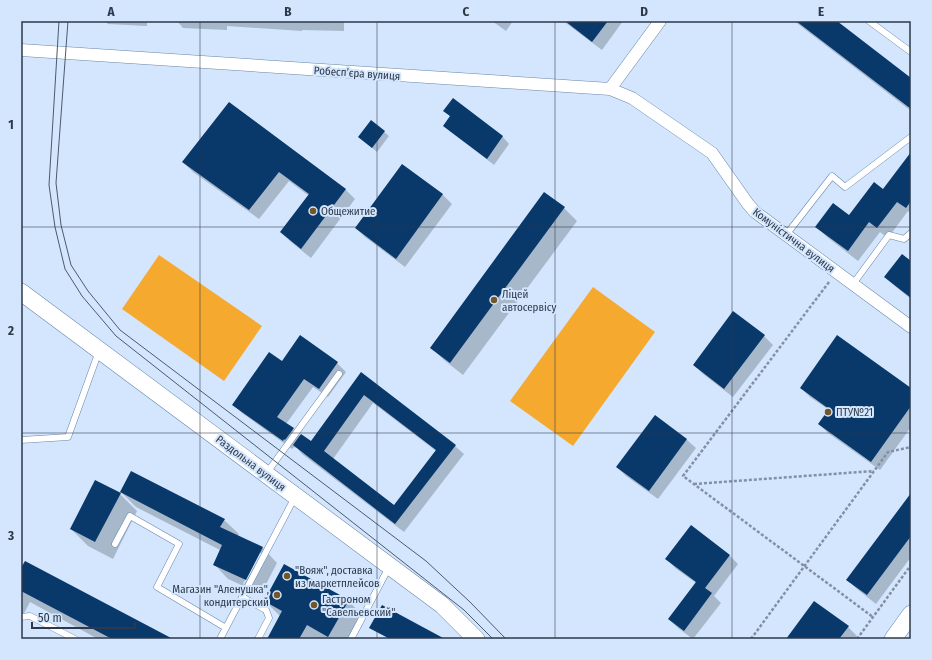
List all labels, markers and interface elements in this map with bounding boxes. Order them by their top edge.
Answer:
text: A [106,4,115,19]
text: B [284,4,292,19]
text: C [463,4,470,19]
text: D [640,4,648,19]
text: E [818,4,824,19]
street label: Робесп’єра вулиця [313,64,401,83]
text: 1 [8,117,14,132]
place label: Общежитие [321,205,376,218]
street label: Комуністична вулиця [750,205,837,275]
marker: Общежитие [308,206,318,216]
place label: Ліцей автосервісу [502,288,556,314]
marker: Ліцей автосервісу [489,295,499,305]
text: 2 [7,323,14,338]
place label: ПТУ№21 [836,406,873,419]
marker: ПТУ№21 [823,407,833,417]
street label: Раздольна вулиця [213,433,288,494]
text: 3 [7,528,14,543]
place label: "Вояж", доставка из маркетплейсов [295,564,380,590]
marker: "Вояж", доставка из маркетплейсов [282,571,292,581]
place label: Магазин "Аленушка", кондитерский [172,583,269,609]
marker: Магазин "Аленушка", кондитерский [272,590,282,600]
place label: Гастроном "Савельевский" [322,593,395,619]
marker: Гастроном "Савельевский" [309,600,319,610]
scale bar [32,604,135,630]
text: 50 m [38,611,62,625]

